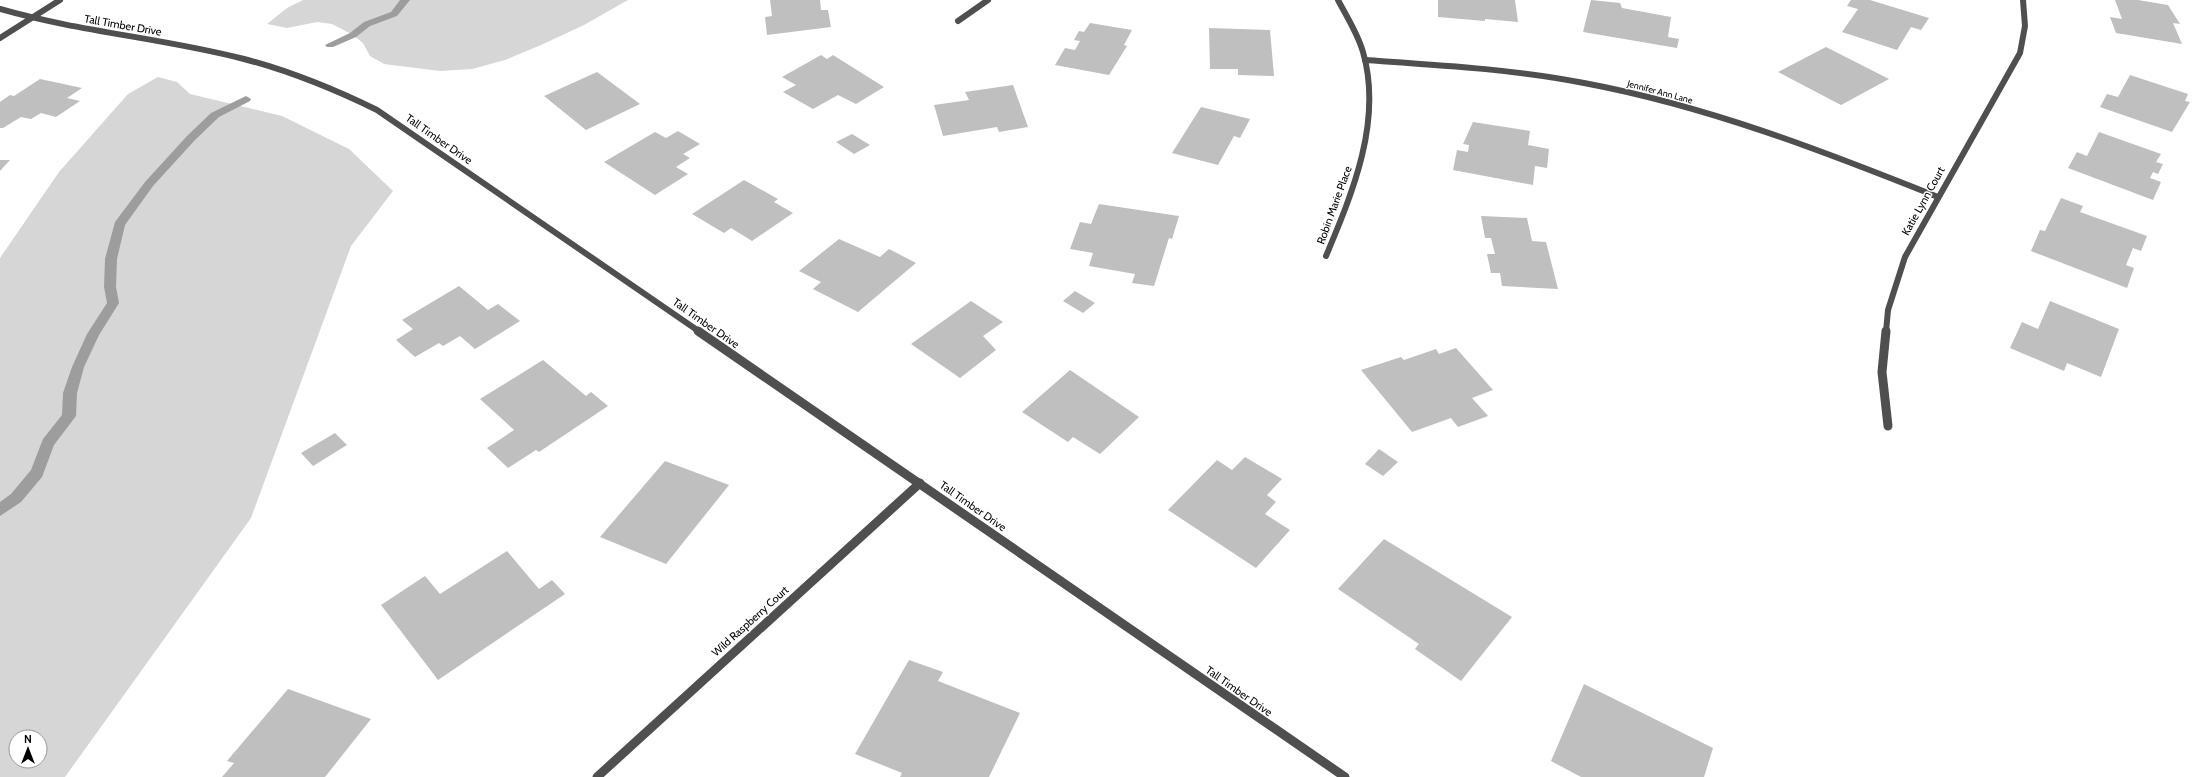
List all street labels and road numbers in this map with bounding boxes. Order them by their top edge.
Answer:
street label: Tall Timber Drive [83,11,163,39]
street label: Jennifer Ann Lane [1625,77,1694,106]
street label: Tall Timber Drive [403,111,475,167]
street label: Robin Marie Place [1313,164,1355,246]
street label: Katie Lynn Court [1898,164,1948,238]
street label: Tall Timber Drive [670,295,742,351]
street label: Tall Timber Drive [937,478,1009,534]
street label: Wild Raspberry Court [709,583,792,659]
street label: Tall Timber Drive [1203,663,1275,719]

